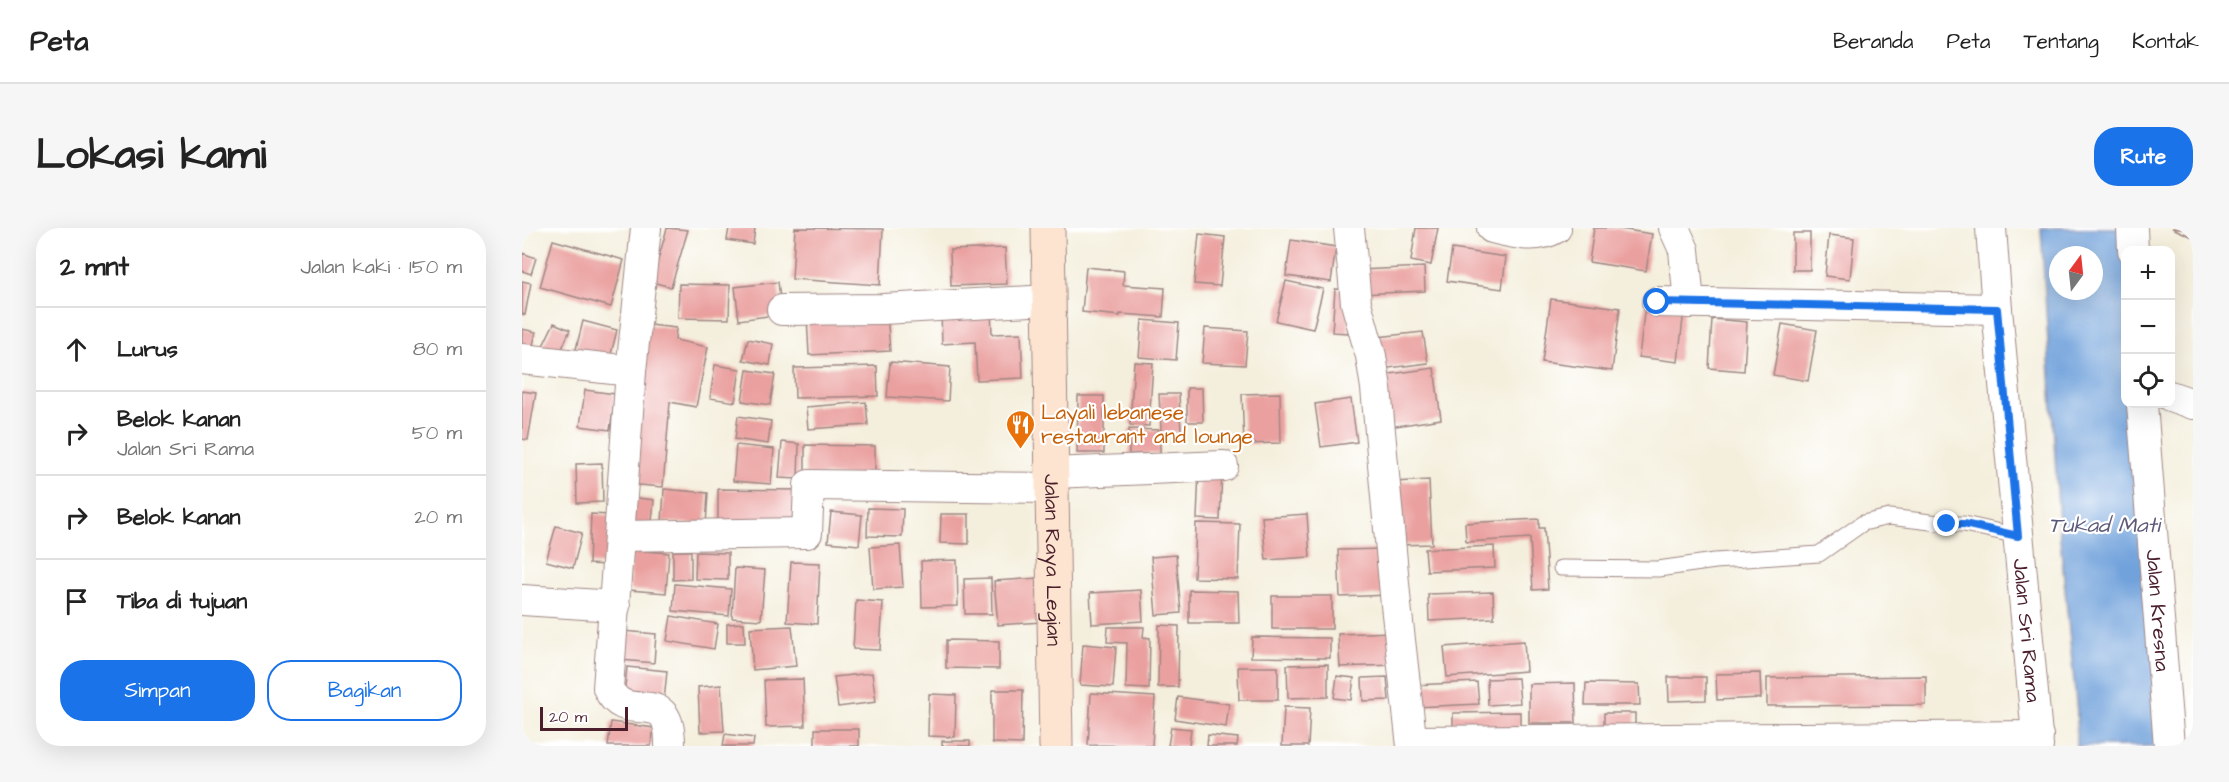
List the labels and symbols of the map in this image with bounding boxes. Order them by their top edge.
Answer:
north arrow [2049,246,2103,300]
route start [1643,288,1669,314]
place label: Layali lebanese restaurant and lounge [1041,398,1253,453]
restaurant icon: Layali lebanese restaurant and lounge [1004,408,1036,450]
street label: Jalan Raya Legian [1036,474,1068,646]
route end [1933,510,1959,536]
water label: Tukad Mati [2048,510,2162,541]
street label: Jalan Kresna [2139,548,2177,673]
street label: Jalan Sri Rama [2005,557,2048,704]
scale bar [540,704,628,732]

